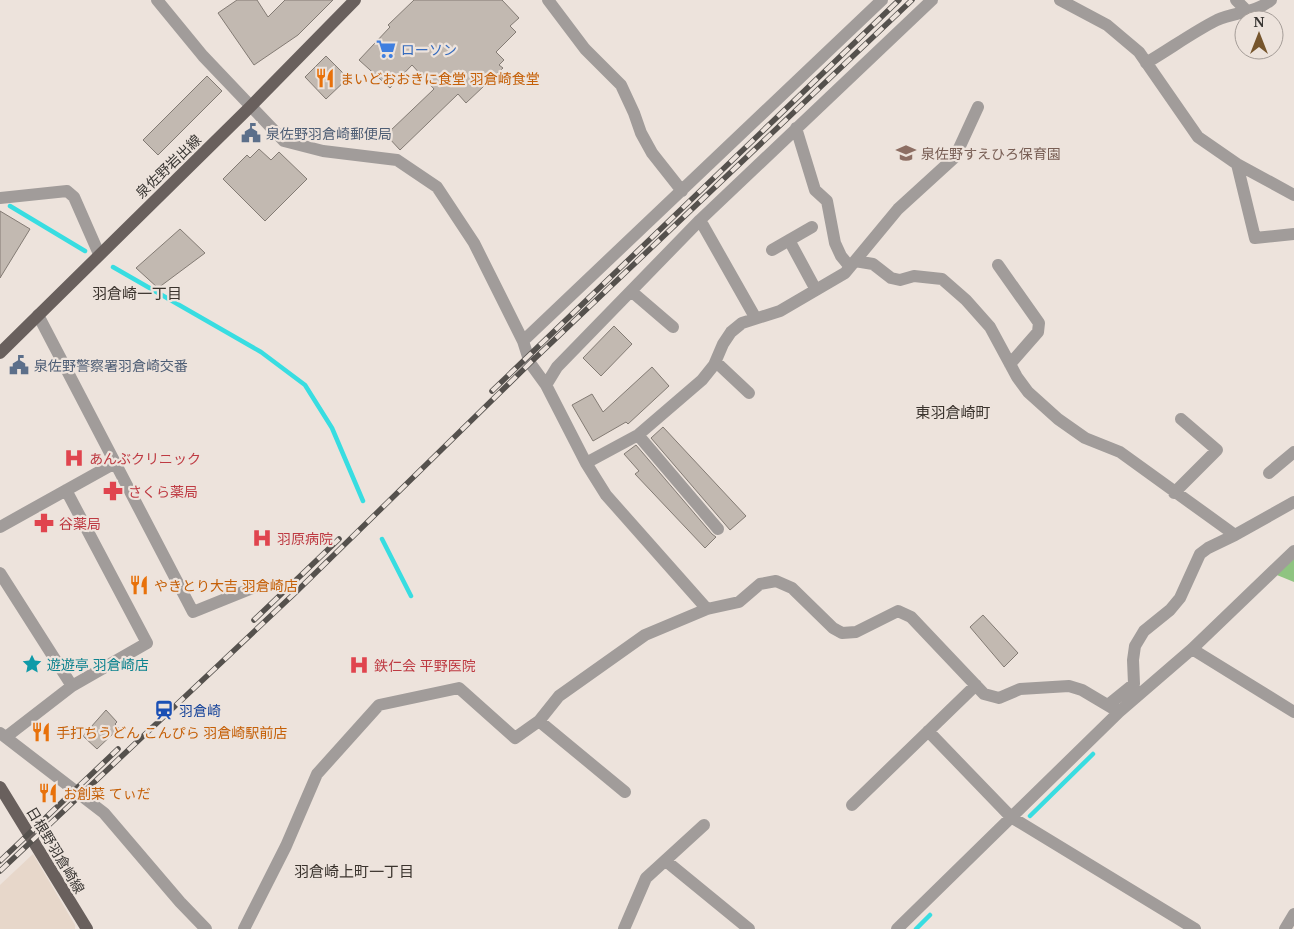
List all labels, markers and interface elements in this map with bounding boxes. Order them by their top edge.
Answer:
north arrow [1234,10,1284,60]
text: N [1253,12,1265,31]
supermarket icon: ローソン [375,38,397,60]
place label: ローソン [401,40,457,59]
restaurant icon: まいどおおきに食堂 羽倉崎食堂 [314,67,336,89]
place label: まいどおおきに食堂 羽倉崎食堂 [340,69,540,88]
public building icon: 泉佐野羽倉崎郵便局 [240,122,262,144]
place label: 泉佐野羽倉崎郵便局 [266,124,392,143]
street label: 泉佐野岩出線 [131,130,205,202]
school or university icon: 泉佐野すえひろ保育園 [895,142,917,164]
place label: 泉佐野すえひろ保育園 [921,144,1061,163]
district label: 羽倉崎一丁目 [92,283,182,303]
public building icon: 泉佐野警察署羽倉崎交番 [8,354,30,376]
place label: 泉佐野警察署羽倉崎交番 [34,356,188,375]
district label: 東羽倉崎町 [915,402,991,422]
hospital icon: あんぶクリニック [63,447,85,469]
place label: あんぶクリニック [89,449,201,468]
pharmacy icon: さくら薬局 [102,480,124,502]
place label: さくら薬局 [128,482,198,501]
pharmacy icon: 谷薬局 [33,512,55,534]
place label: 谷薬局 [59,514,101,533]
hospital icon: 羽原病院 [251,527,273,549]
place label: 羽原病院 [277,529,333,548]
restaurant icon: やきとり大吉 羽倉崎店 [128,574,150,596]
place label: やきとり大吉 羽倉崎店 [154,576,298,595]
place icon: 遊遊亭 羽倉崎店 [21,653,43,675]
hospital icon: 鉄仁会 平野医院 [348,654,370,676]
place label: 遊遊亭 羽倉崎店 [47,655,149,674]
place label: 鉄仁会 平野医院 [374,656,476,675]
station icon: 羽倉崎 [153,699,175,721]
place label: 羽倉崎 [179,701,221,720]
restaurant icon: 手打ちうどん こんぴら 羽倉崎駅前店 [30,721,52,743]
place label: 手打ちうどん こんぴら 羽倉崎駅前店 [56,723,287,742]
restaurant icon: お創菜 てぃだ [37,782,59,804]
place label: お創菜 てぃだ [63,784,151,803]
street label: 日根野羽倉崎線 [23,803,89,897]
district label: 羽倉崎上町一丁目 [294,861,414,881]

